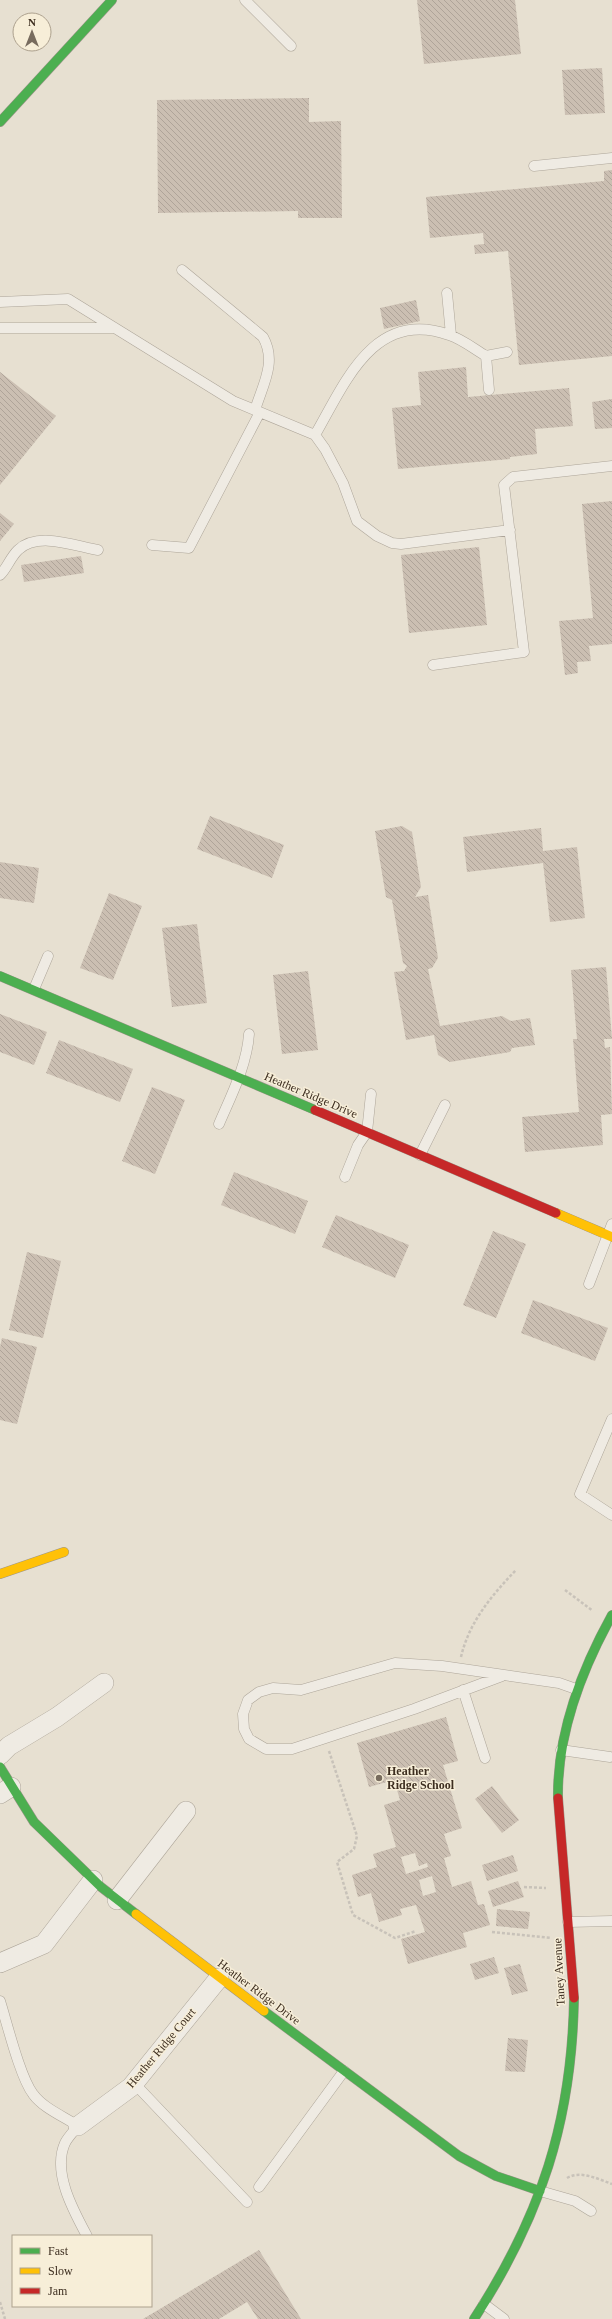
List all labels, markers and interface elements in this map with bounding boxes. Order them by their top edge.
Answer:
north arrow [12,12,52,52]
text: N [28,16,36,28]
street label: Heather Ridge Drive [262,1069,360,1121]
place label: Heather Ridge School [387,1764,455,1792]
marker: Heather Ridge School [374,1773,384,1783]
street label: Taney Avenue [550,1938,568,2006]
street label: Heather Ridge Drive [215,1956,303,2028]
street label: Heather Ridge Court [124,2005,199,2091]
legend [12,2235,152,2307]
text: Fast [48,2244,69,2258]
text: Slow [48,2264,73,2278]
text: Jam [48,2284,68,2298]

